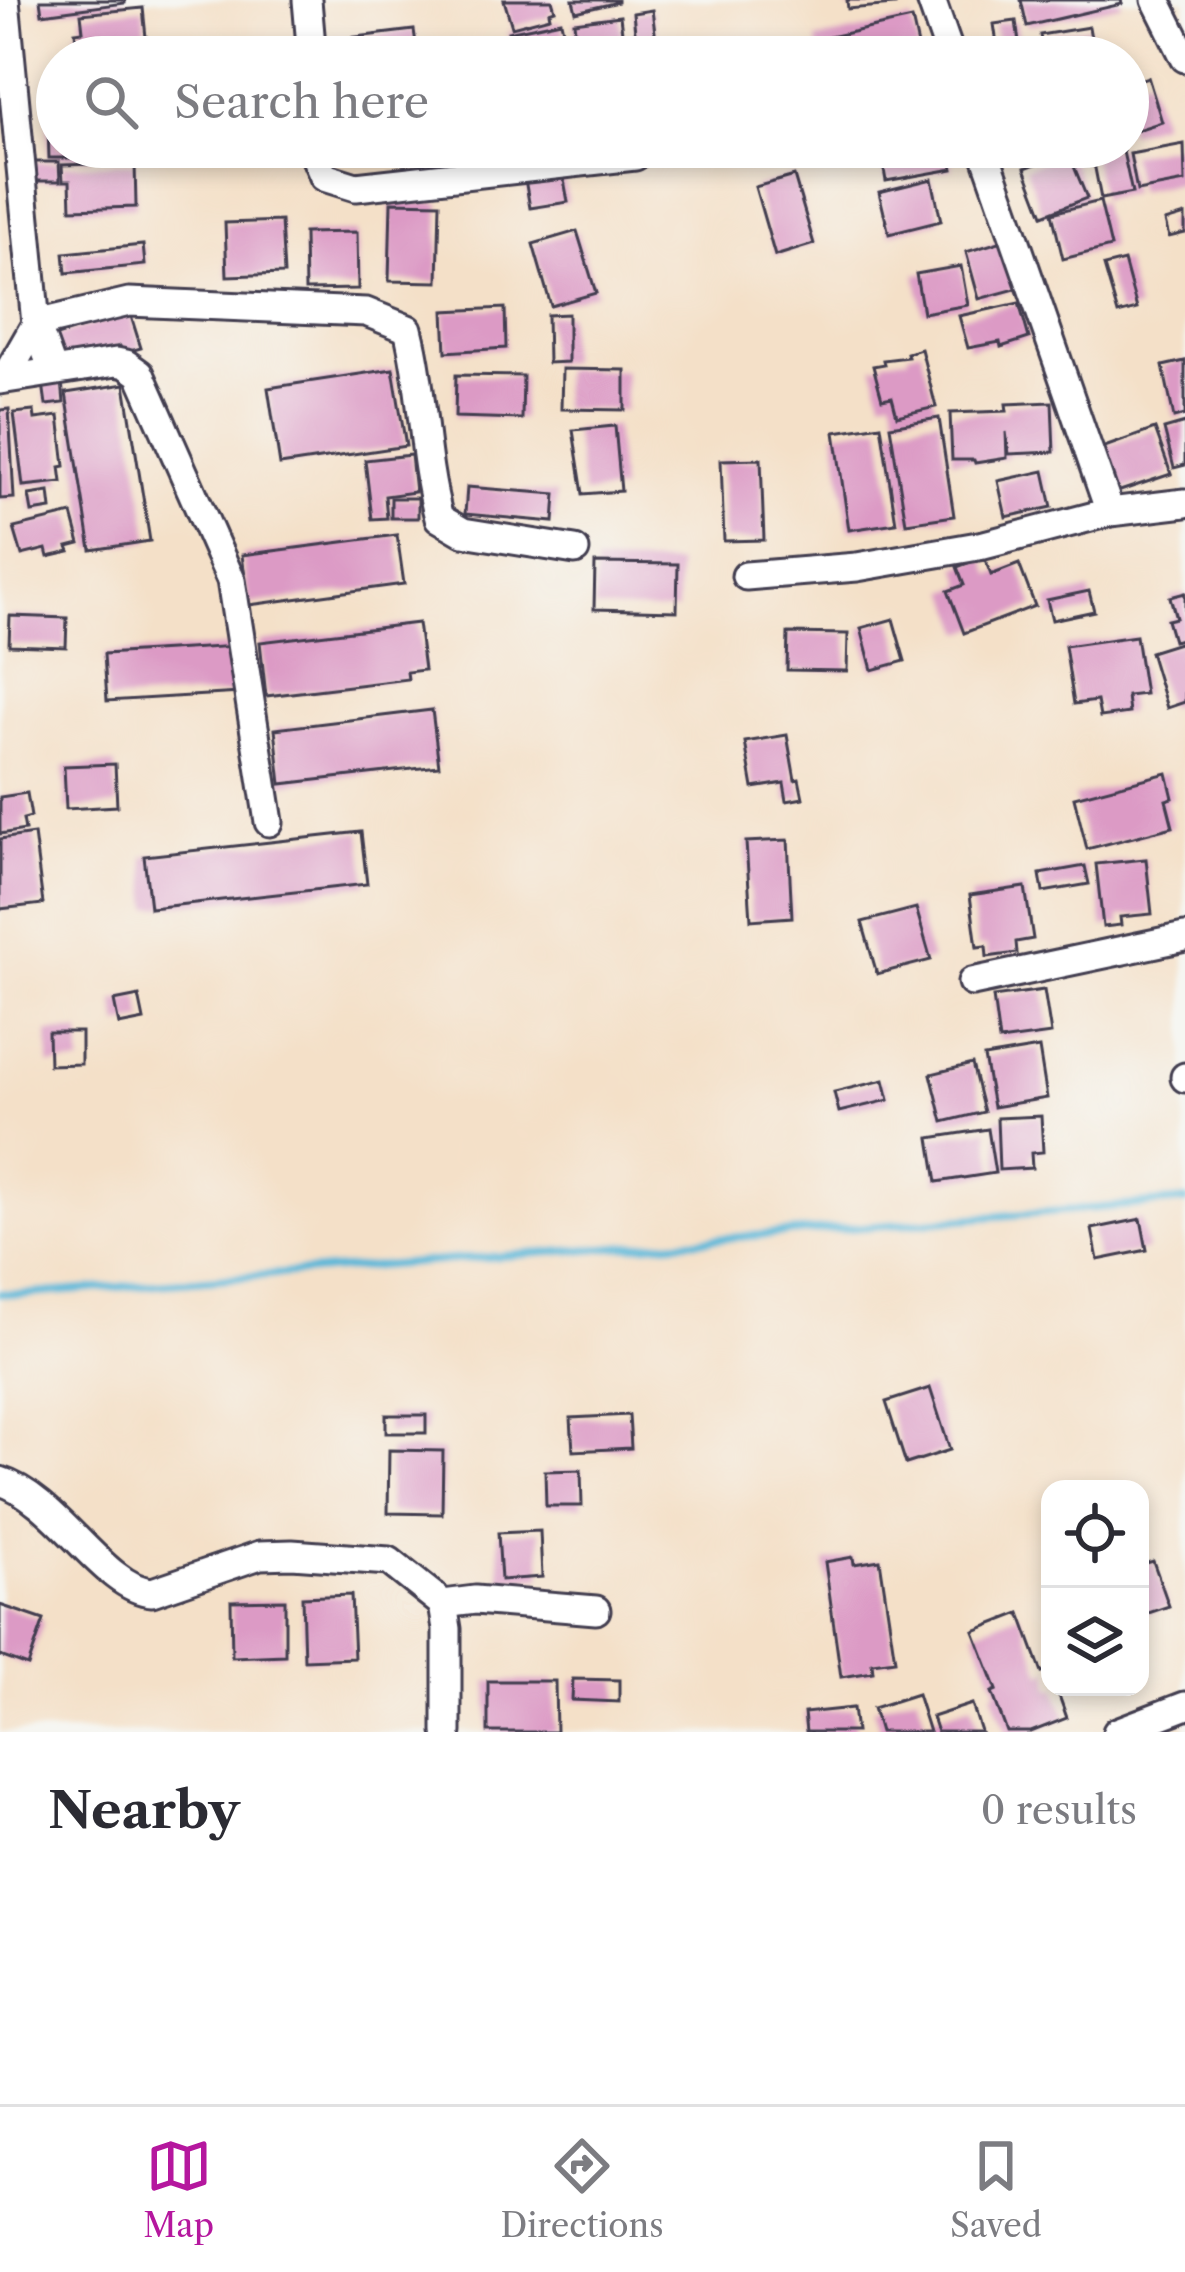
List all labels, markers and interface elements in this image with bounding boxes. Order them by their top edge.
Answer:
search box [36,36,1149,168]
icon: search [78,69,144,135]
text: Search here [174,74,429,130]
map controls [1041,1480,1149,1696]
button: locate [1041,1480,1149,1588]
button: layers [1041,1588,1149,1696]
text: Nearby [48,1779,240,1841]
text: 0 results [981,1786,1137,1834]
tab: Map [143,2133,214,2246]
tab: Directions [501,2133,664,2246]
tab: Saved [950,2133,1042,2246]

